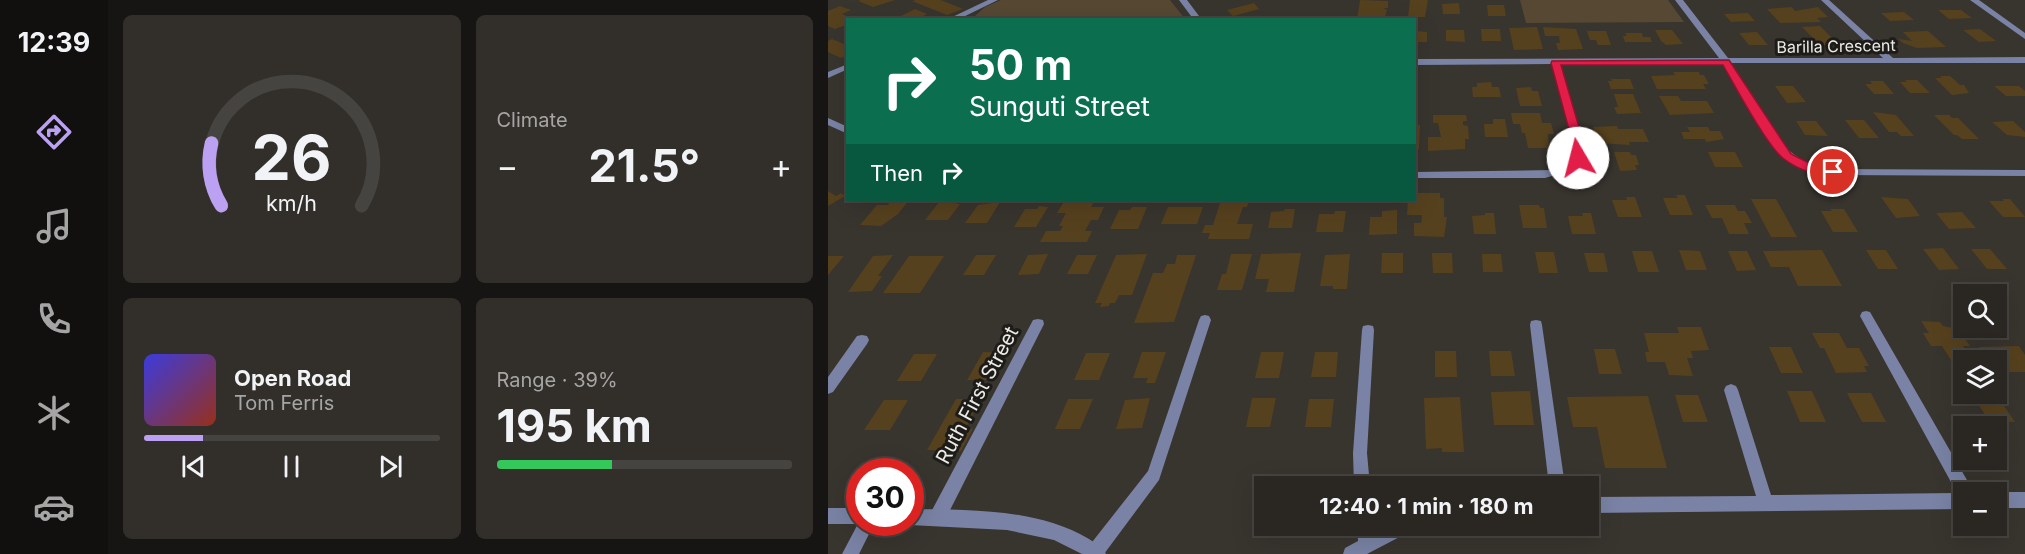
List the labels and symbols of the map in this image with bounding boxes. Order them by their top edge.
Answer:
street label: Barilla Crescent [1776,35,1896,57]
position arrow [1546,126,1610,190]
pin [1807,146,1858,197]
street label: Ruth First Street [931,322,1023,468]
speed limit sign: 30 [846,458,924,536]

